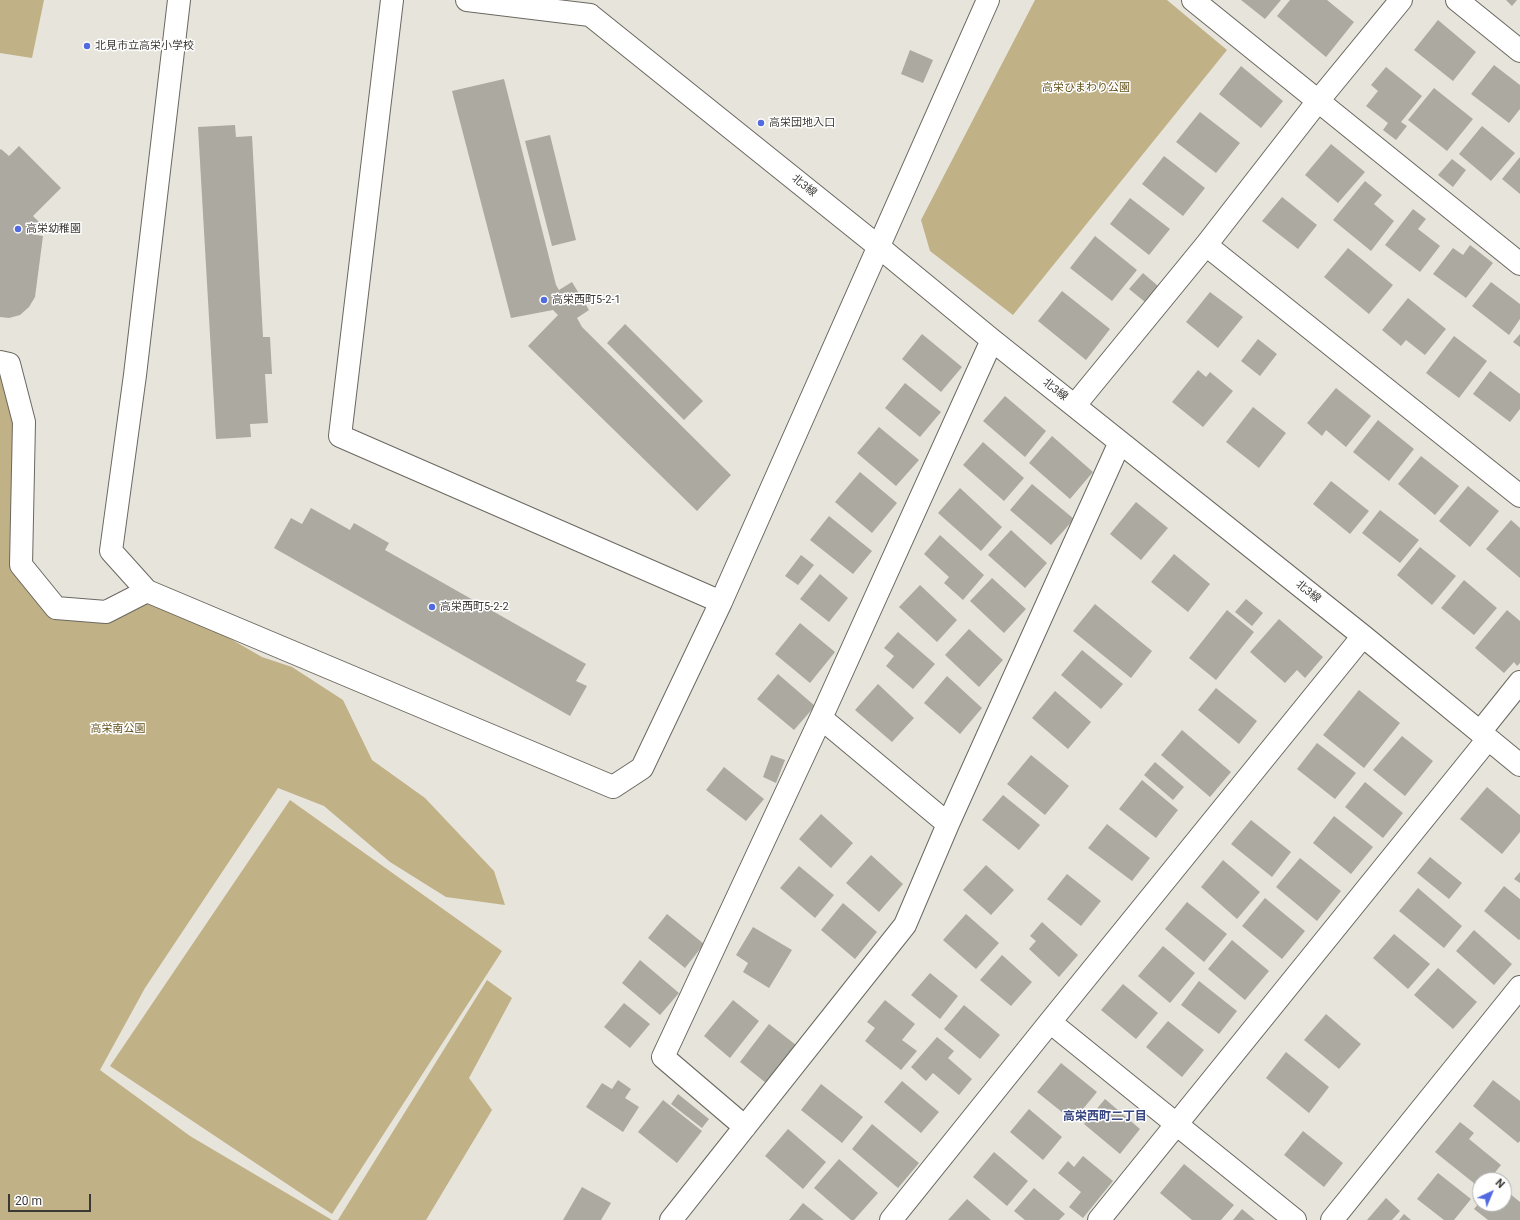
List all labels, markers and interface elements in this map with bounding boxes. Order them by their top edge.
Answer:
place label: 北見市立高栄小学校 [95,39,194,53]
marker: 北見市立高栄小学校 [82,41,92,51]
park label: 高栄ひまわり公園 [1042,81,1130,95]
place label: 高栄団地入口 [769,116,835,130]
marker: 高栄団地入口 [756,118,766,128]
street label: 北3線 [789,172,819,200]
place label: 高栄幼稚園 [26,222,81,236]
marker: 高栄幼稚園 [13,224,23,234]
place label: 高栄西町5-2-1 [552,293,621,307]
marker: 高栄西町5-2-1 [539,295,549,305]
street label: 北3線 [1040,376,1070,404]
street label: 北3線 [1293,578,1323,606]
place label: 高栄西町5-2-2 [440,600,509,614]
marker: 高栄西町5-2-2 [427,602,437,612]
park label: 高栄南公園 [91,722,145,736]
district label: 高栄西町二丁目 [1063,1110,1147,1124]
north arrow [1472,1172,1512,1212]
text: N [1493,1176,1507,1191]
scale bar [10,1186,93,1212]
text: 20 m [15,1194,42,1208]

